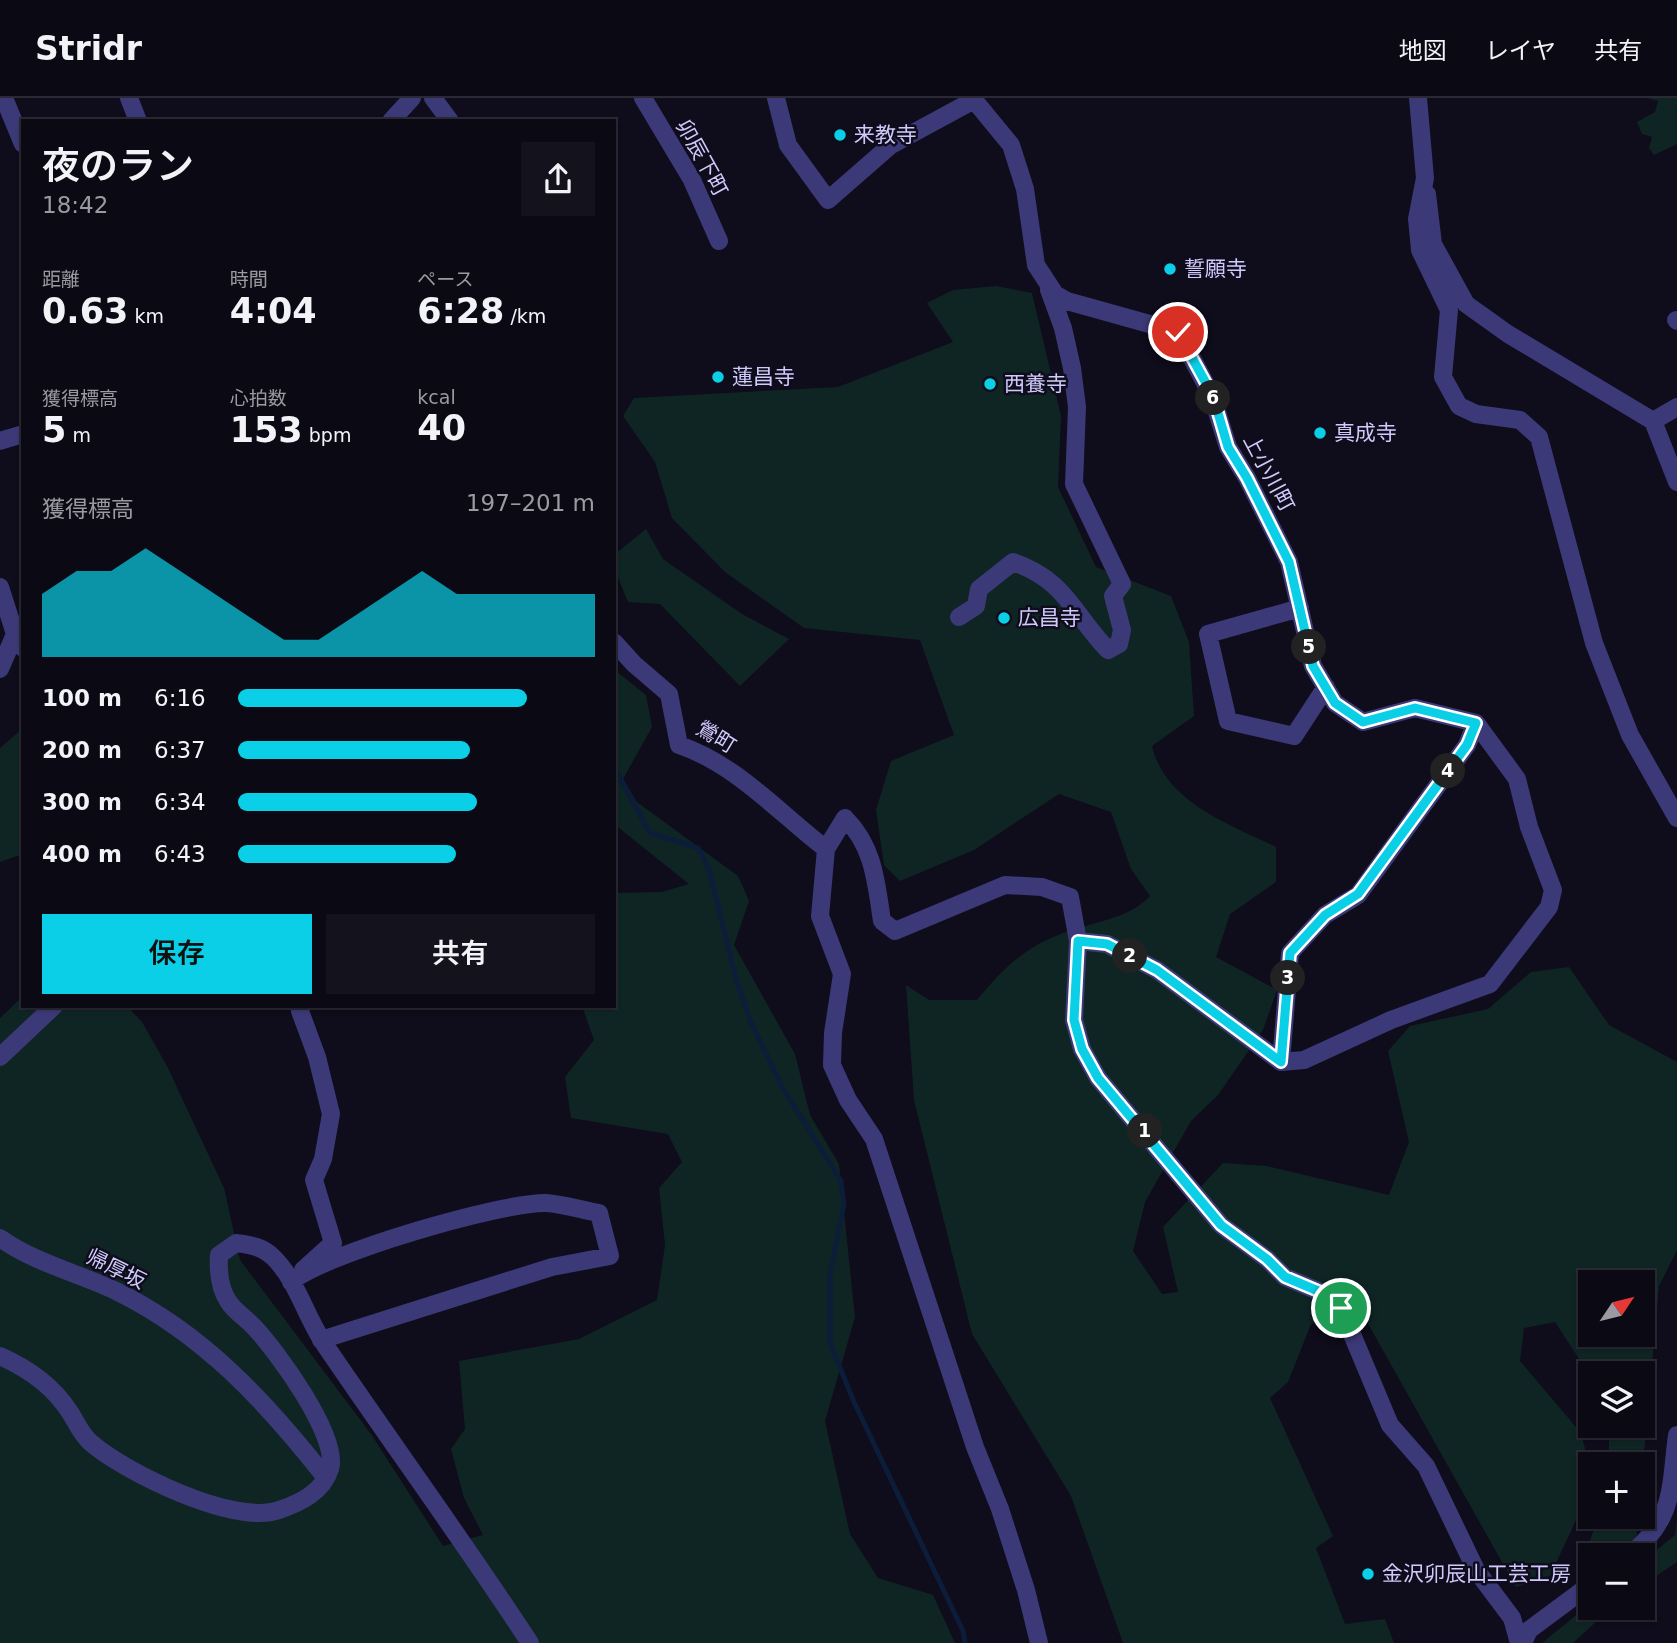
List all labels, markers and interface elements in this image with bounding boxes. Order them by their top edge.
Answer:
text: Stridr [35,29,142,68]
text: 地図 [1399,37,1447,65]
text: レイヤ [1485,37,1556,65]
text: 共有 [1594,37,1642,65]
street label: 卯辰下町 [671,115,733,201]
place label: 来教寺 [854,123,917,147]
marker: 来教寺 [832,127,848,143]
button: share [521,142,595,216]
text: 夜のラン [42,144,194,188]
text: 18:42 [42,192,108,218]
place label: 誓願寺 [1184,257,1247,281]
marker: 誓願寺 [1162,261,1178,277]
text: 距離 [42,268,80,290]
text: 時間 [230,268,268,290]
text: ペース [417,268,473,290]
text: 0.63 [42,291,128,331]
text: 4:04 [230,291,317,331]
text: 6:28 [417,291,504,331]
pin [1148,302,1208,362]
text: km [128,305,164,327]
text: /km [504,305,546,327]
icon: check [1159,313,1197,351]
place label: 蓮昌寺 [732,365,795,389]
marker: 蓮昌寺 [710,369,726,385]
place label: 西養寺 [1004,372,1067,396]
marker: 西養寺 [982,376,998,392]
pin: 6 [1196,380,1230,416]
text: kcal [417,386,456,408]
text: 6 [1206,386,1219,408]
text: 獲得標高 [42,387,118,409]
text: 心拍数 [230,387,287,409]
text: 40 [417,408,466,448]
text: 5 [42,410,66,450]
text: 153 [230,410,303,450]
place label: 真成寺 [1334,421,1397,445]
text: m [66,424,91,446]
text: bpm [303,424,351,446]
marker: 真成寺 [1312,425,1328,441]
street label: 上小川町 [1239,430,1299,516]
text: 197–201 m [466,490,595,516]
text: 獲得標高 [42,496,134,522]
place label: 広昌寺 [1018,606,1081,630]
marker: 広昌寺 [996,610,1012,626]
pin: 5 [1292,630,1326,664]
text: 5 [1302,635,1315,657]
text: 100 m [42,685,122,711]
text: 6:16 [154,685,206,711]
street label: 鶯町 [692,716,740,758]
text: 200 m [42,737,122,763]
text: 6:37 [154,737,206,763]
pin: 4 [1430,754,1466,788]
text: 4 [1441,759,1454,781]
text: 300 m [42,789,122,815]
text: 6:34 [154,789,206,815]
text: 400 m [42,841,122,867]
text: 6:43 [154,841,206,867]
button: 保存 [42,914,312,994]
button: 共有 [326,914,595,994]
pin: 2 [1112,938,1148,974]
text: 2 [1123,944,1136,966]
pin: 3 [1270,960,1306,996]
text: 3 [1281,966,1294,988]
pin: 1 [1128,1114,1162,1148]
text: 1 [1138,1119,1151,1141]
street label: 帰厚坂 [82,1244,150,1294]
north arrow [1578,1270,1656,1348]
map controls [1578,1270,1655,1620]
pin [1311,1278,1371,1338]
icon: arrive [1322,1289,1360,1327]
button: layers [1578,1361,1655,1438]
button: + [1578,1452,1655,1529]
button: − [1578,1543,1655,1620]
place label: 金沢卯辰山工芸工房 [1382,1562,1571,1586]
marker: 金沢卯辰山工芸工房 [1360,1566,1376,1582]

